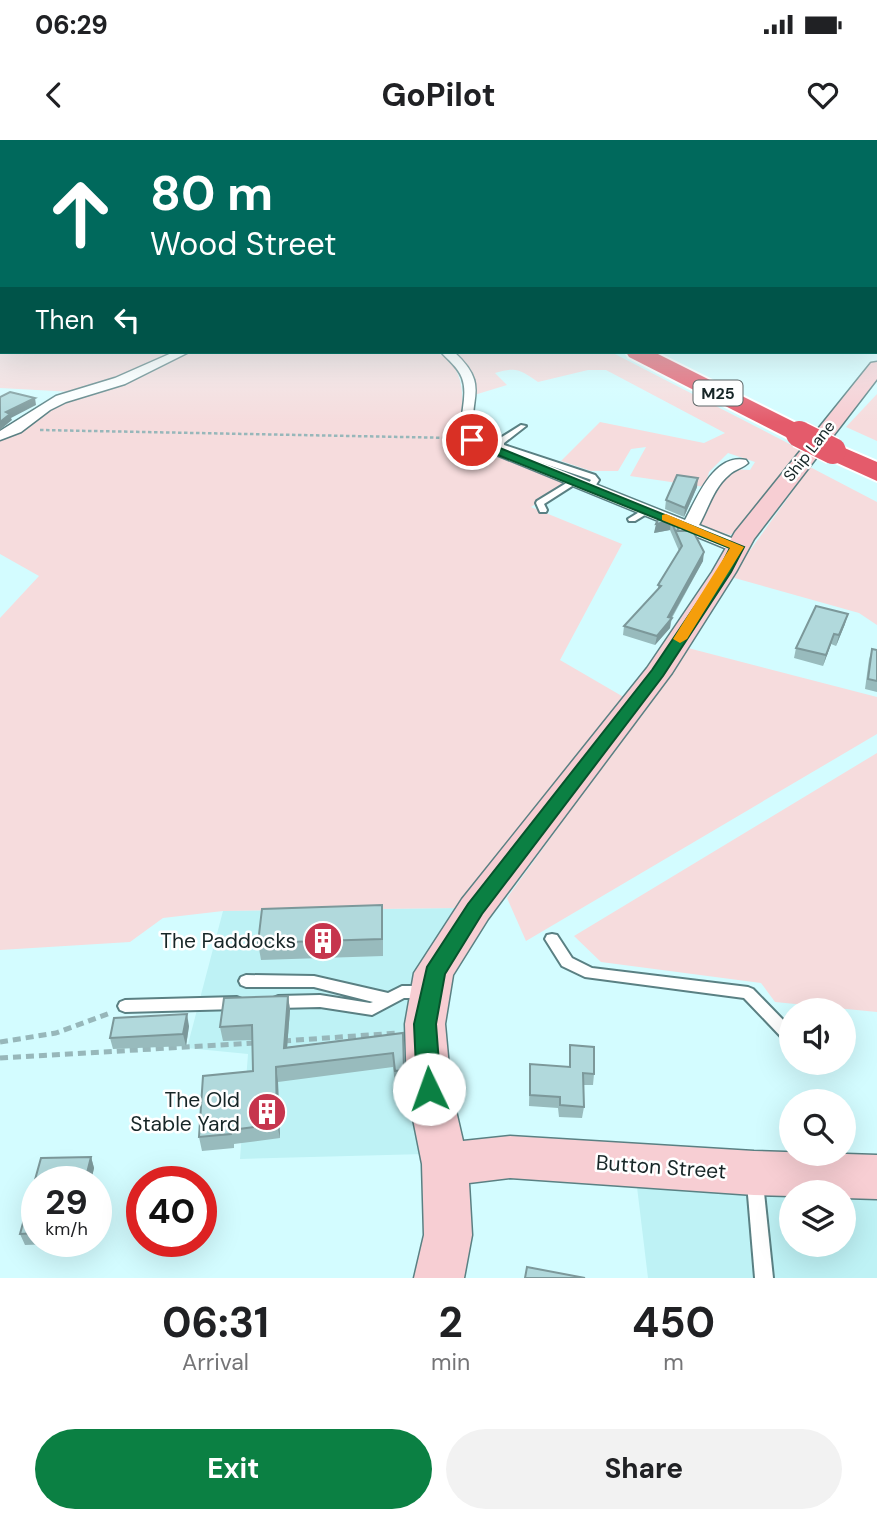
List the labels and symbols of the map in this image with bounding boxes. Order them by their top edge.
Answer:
road number: M25 [694,381,742,406]
pin [442,410,502,470]
street label: Ship Lane [779,416,839,486]
building icon: The Paddocks [302,920,344,962]
place label: The Paddocks [160,927,296,955]
position arrow [392,1052,466,1126]
place label: The Old Stable Yard [130,1086,240,1138]
building icon: The Old Stable Yard [246,1091,288,1133]
street label: Button Street [595,1148,727,1186]
speed limit sign: 40 [126,1166,217,1257]

